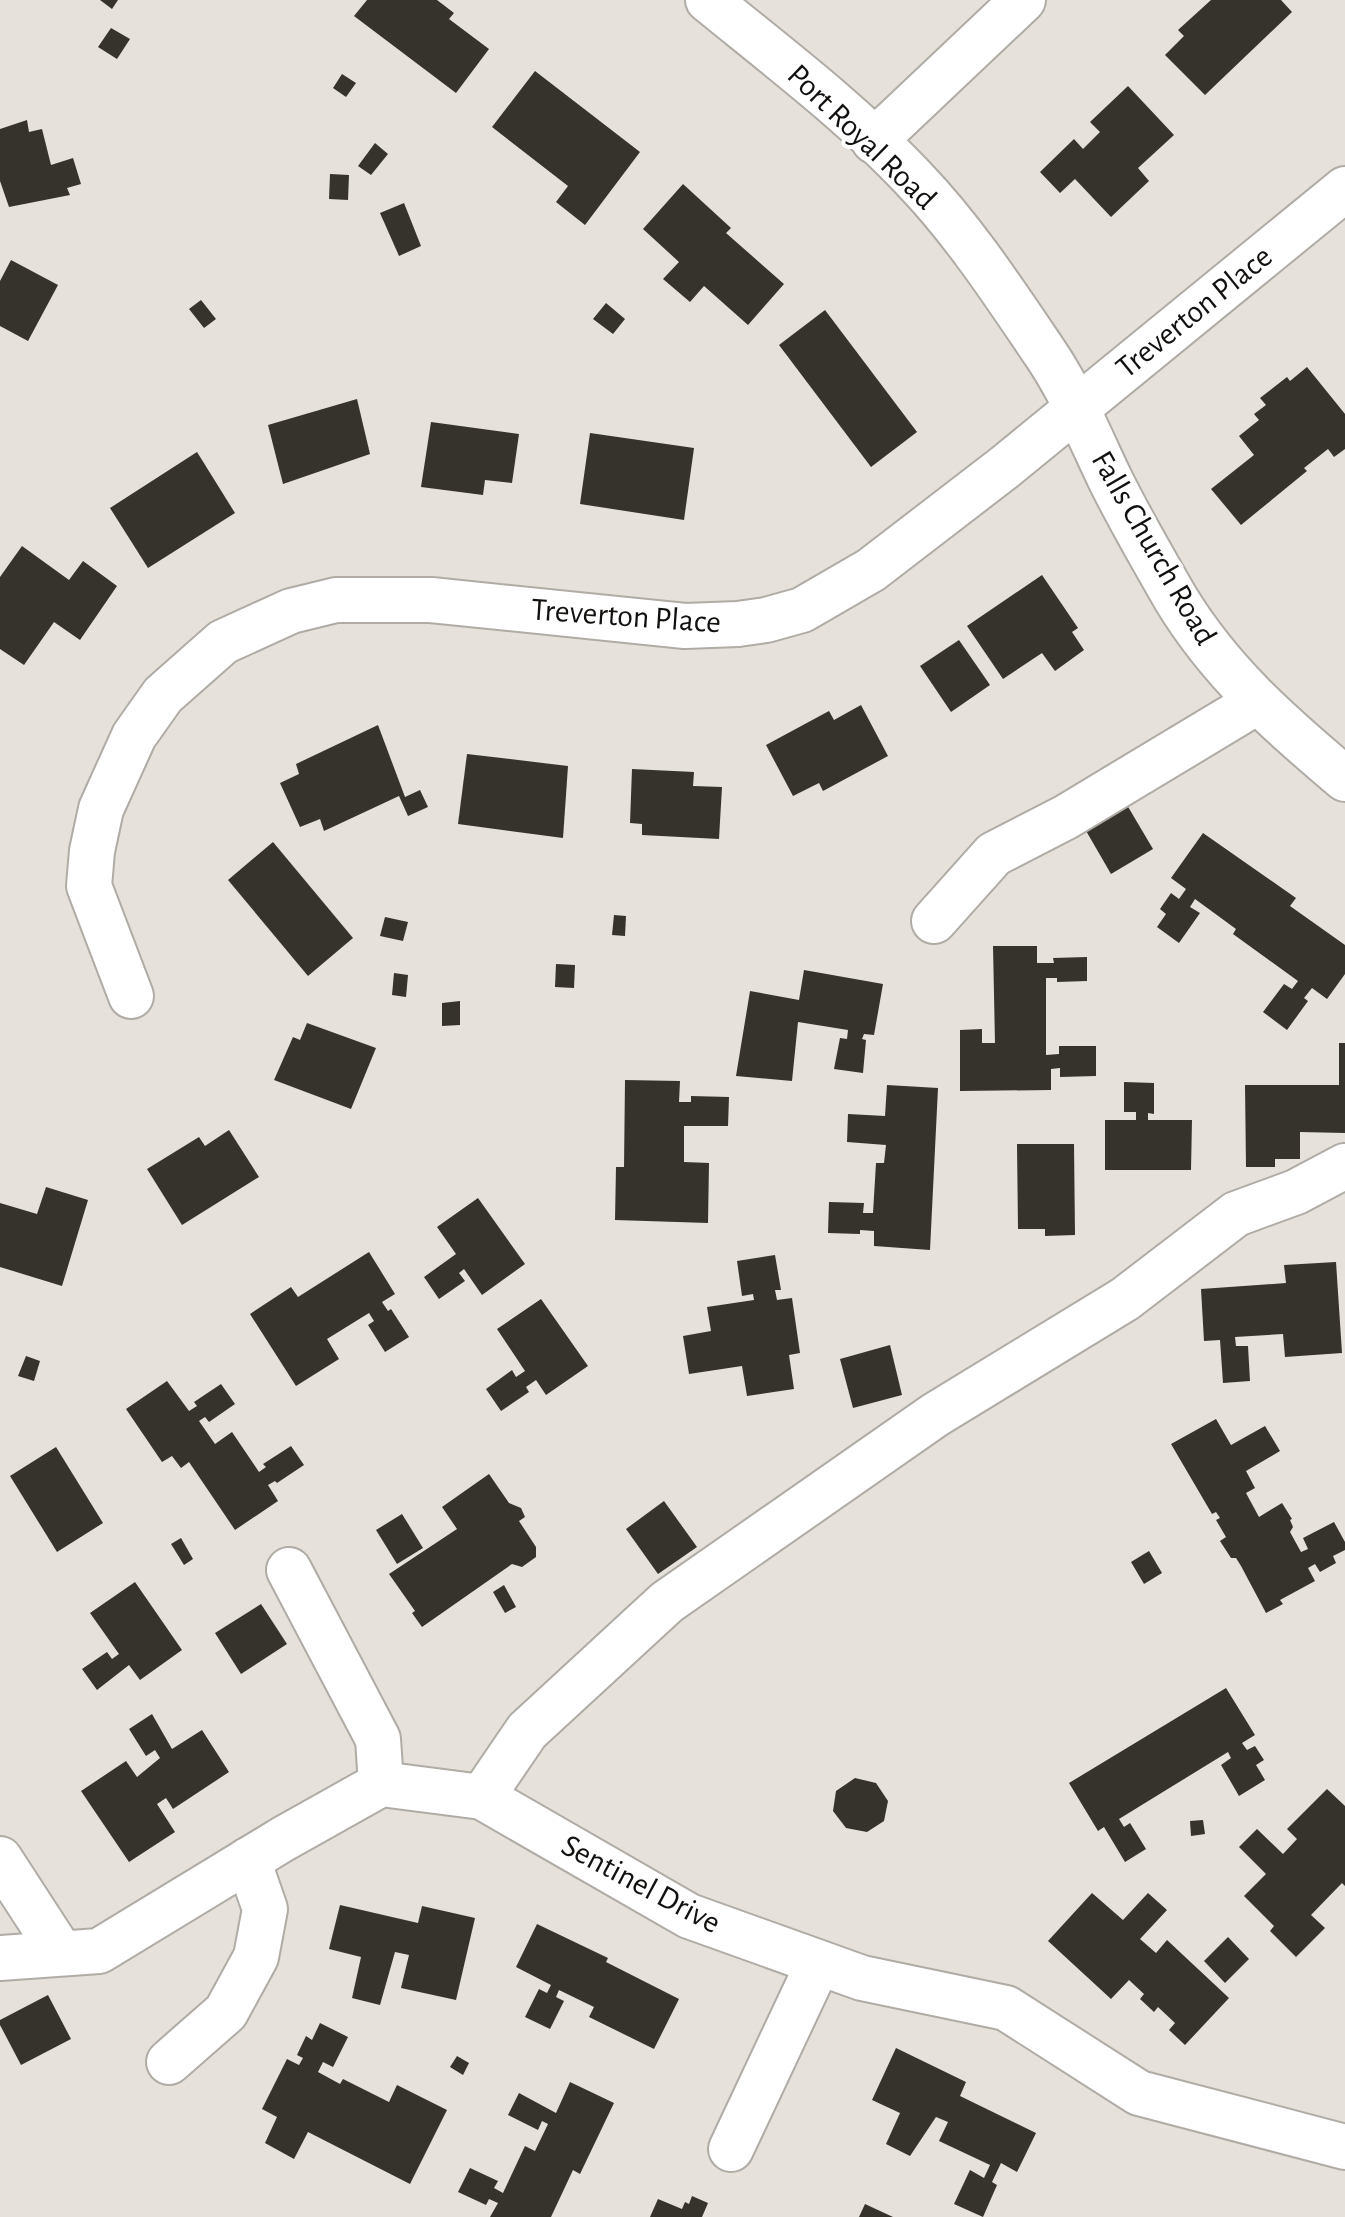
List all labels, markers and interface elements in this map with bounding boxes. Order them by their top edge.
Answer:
street label: Port Royal Road [781,58,943,216]
street label: Treverton Place [1110,240,1278,384]
street label: Falls Church Road [1086,446,1222,650]
street label: Treverton Place [530,593,722,639]
street label: Sentinel Drive [556,1829,726,1939]

